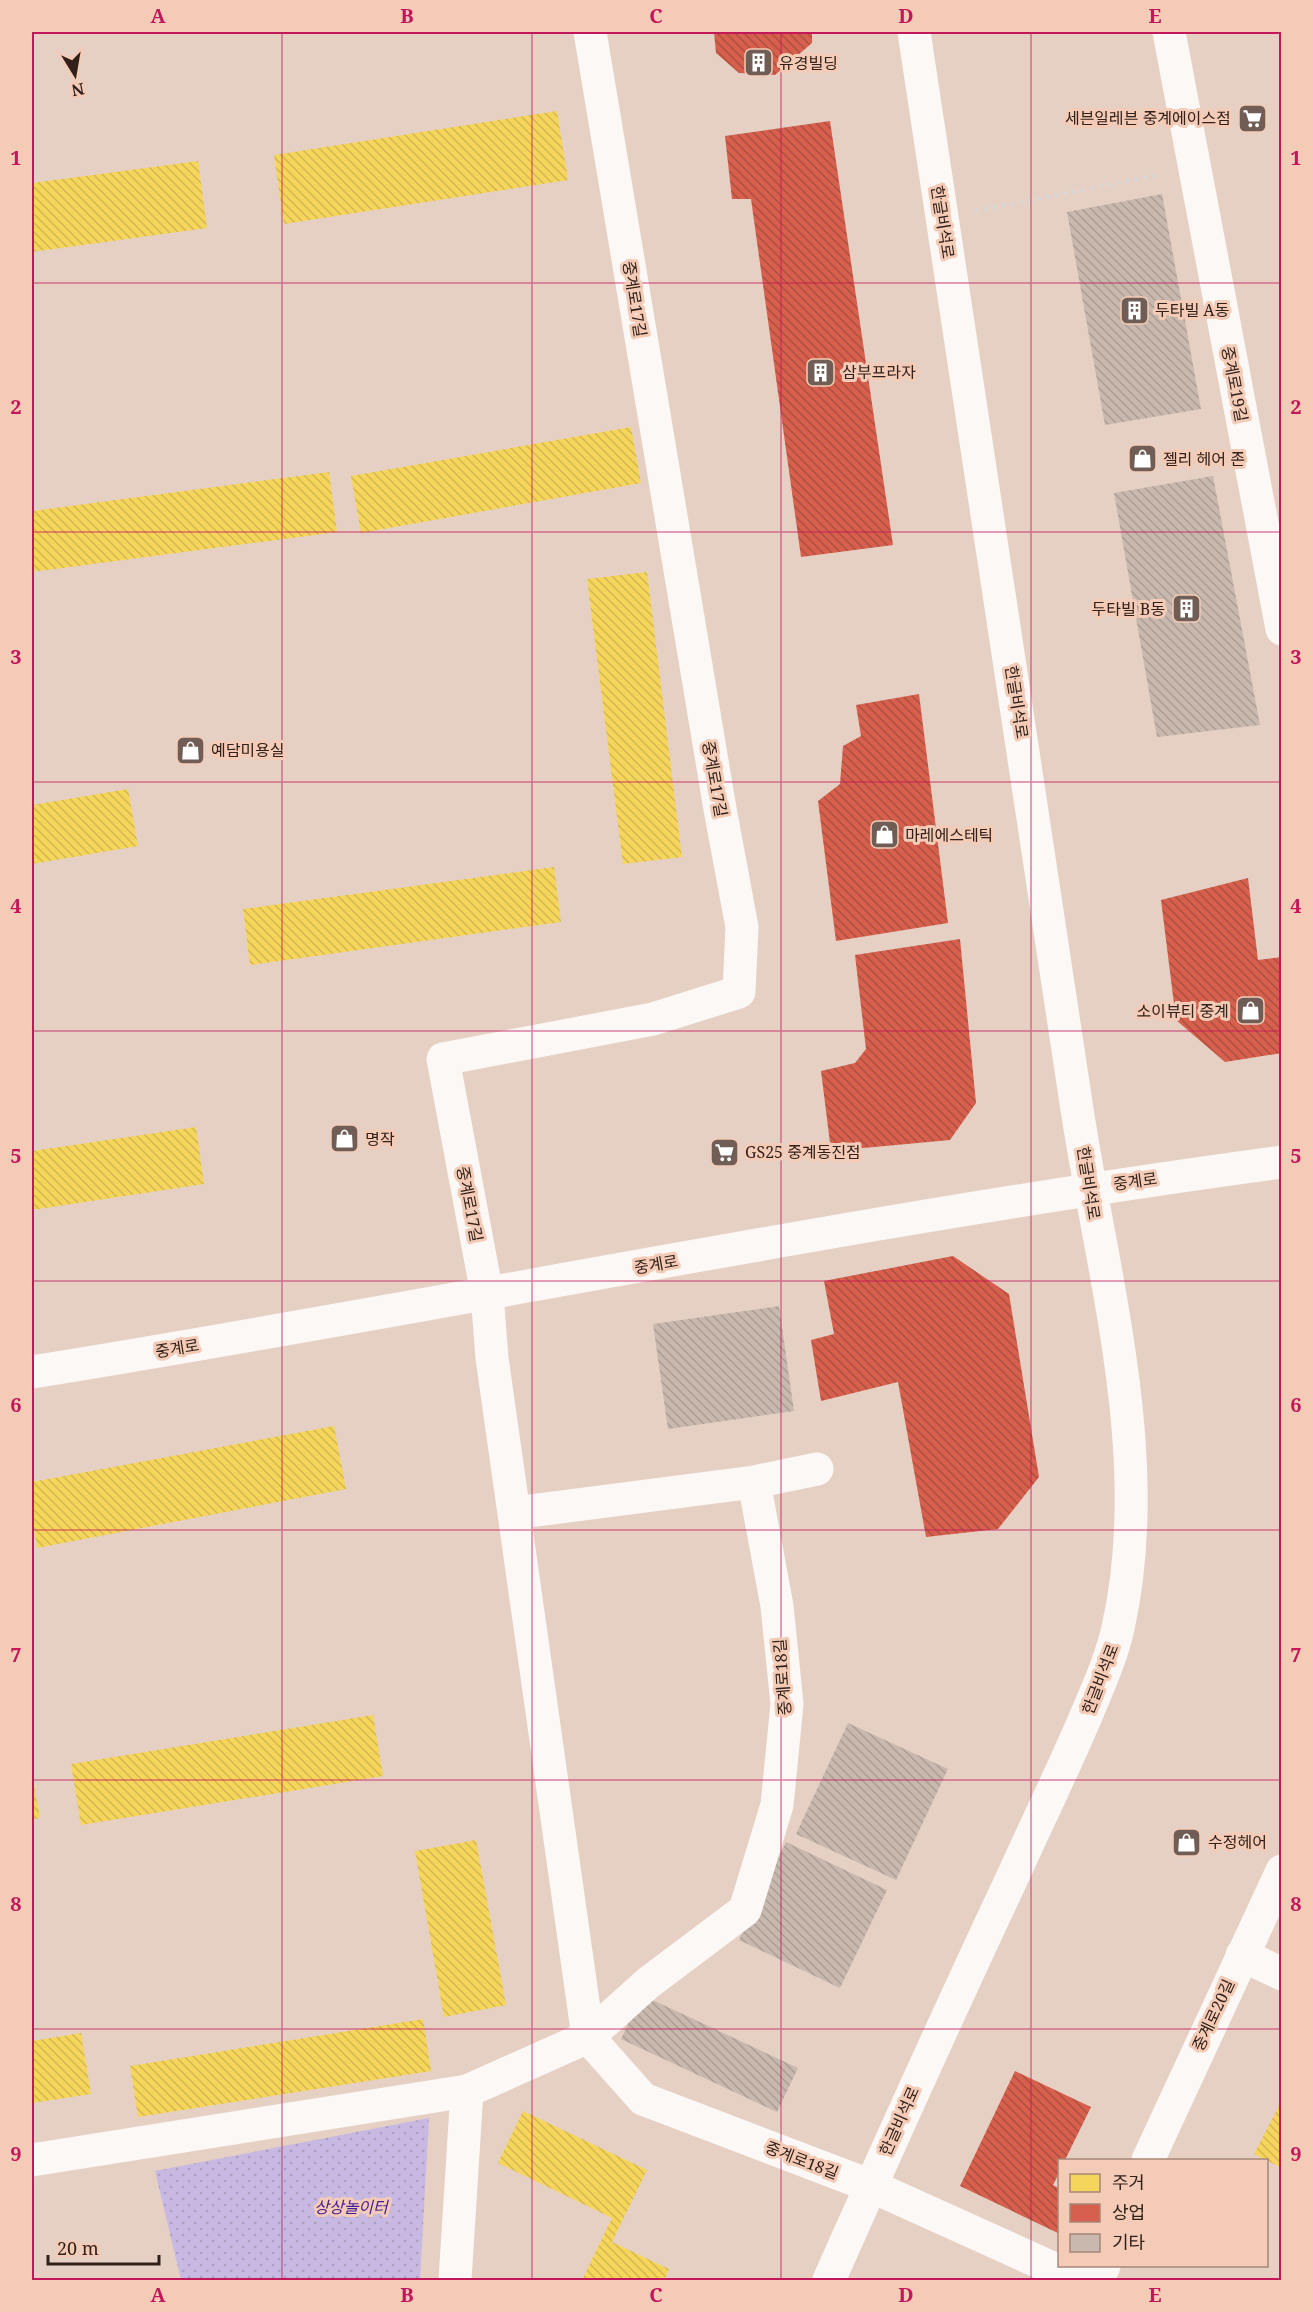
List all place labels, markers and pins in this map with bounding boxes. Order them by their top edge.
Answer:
building icon: 유경빌딩 [742,47,774,79]
place label: 유경빌딩 [779,52,838,74]
supermarket icon: 세븐일레븐 중계에이스점 [1236,102,1268,134]
place label: 세븐일레븐 중계에이스점 [1065,107,1231,129]
building icon: 두타빌 A동 [1118,294,1150,326]
place label: 두타빌 A동 [1155,299,1230,321]
building icon: 삼부프라자 [805,356,837,388]
place label: 삼부프라자 [842,361,916,383]
shop icon: 젤리 헤어 존 [1126,443,1158,475]
place label: 젤리 헤어 존 [1163,448,1245,470]
building icon: 두타빌 B동 [1170,593,1202,625]
place label: 두타빌 B동 [1091,598,1165,620]
shop icon: 예담미용실 [174,734,206,766]
place label: 예담미용실 [211,739,285,761]
shop icon: 마레에스테틱 [868,819,900,851]
place label: 마레에스테틱 [905,824,993,846]
shop icon: 소이뷰티 중계 [1234,995,1266,1027]
place label: 소이뷰티 중계 [1137,1000,1229,1022]
shop icon: 명작 [328,1123,360,1155]
place label: 명작 [365,1128,395,1150]
supermarket icon: GS25 중계동진점 [708,1136,740,1168]
place label: GS25 중계동진점 [745,1141,861,1163]
shop icon: 수정헤어 [1171,1826,1203,1858]
place label: 수정헤어 [1208,1831,1267,1853]

